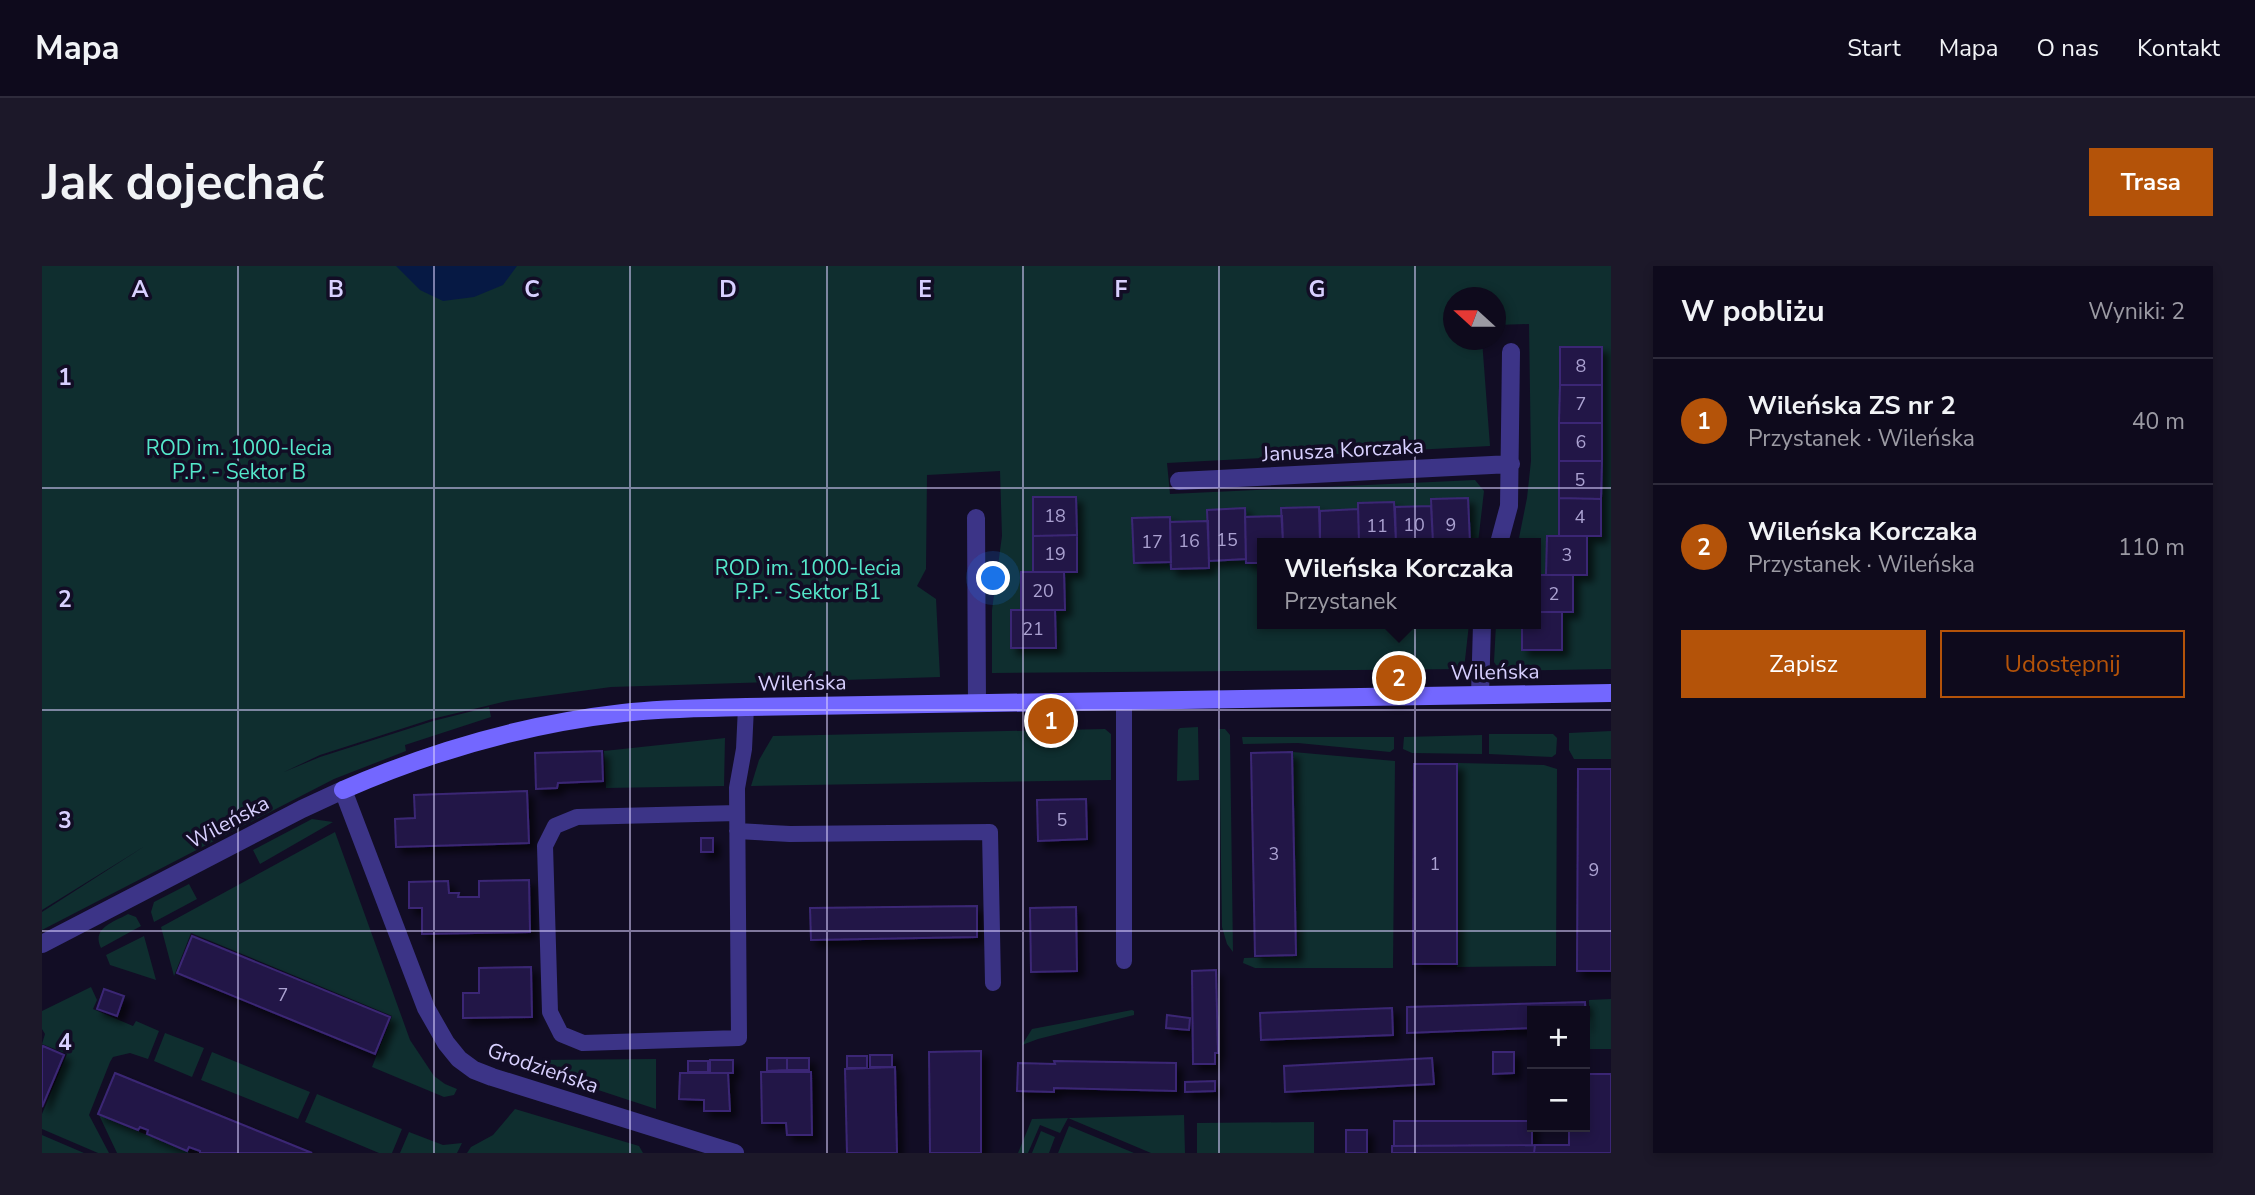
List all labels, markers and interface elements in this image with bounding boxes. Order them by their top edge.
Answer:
text: Mapa [35,26,120,71]
text: Start [1847,32,1901,64]
text: Mapa [1939,32,1999,64]
text: O nas [2037,32,2099,64]
text: Kontakt [2137,32,2220,64]
button: Trasa [2089,148,2213,216]
text: Jak dojechać [42,149,324,216]
text: A [131,274,149,305]
text: B [328,274,344,305]
text: C [524,274,540,305]
text: D [719,274,737,305]
text: E [918,274,932,305]
text: F [1115,274,1128,305]
text: G [1309,274,1325,305]
north arrow [1443,287,1506,350]
text: W pobliżu [1681,291,1825,332]
text: Wyniki: 2 [2088,296,2185,327]
house number: 8 [1576,354,1586,378]
text: 1 [58,362,72,393]
text: Wileńska ZS nr 2 [1748,388,1956,423]
house number: 7 [1576,392,1586,416]
text: 1 [1697,406,1711,437]
text: 40 m [2132,406,2185,437]
text: Przystanek · Wileńska [1748,423,1975,454]
house number: 6 [1576,430,1586,454]
street label: Janusza Korczaka [1261,432,1424,468]
park label: ROD im. 1000-lecia P.P. - Sektor B [146,434,332,486]
house number: 5 [1575,468,1585,492]
house number: 18 [1044,504,1066,528]
house number: 4 [1575,505,1586,529]
house number: 10 [1403,513,1425,537]
house number: 9 [1446,513,1456,537]
house number: 11 [1366,514,1388,538]
text: Wileńska Korczaka [1748,514,1977,549]
house number: 15 [1216,528,1238,552]
house number: 16 [1178,529,1200,553]
house number: 17 [1141,530,1163,554]
text: 2 [1697,532,1711,563]
text: 110 m [2118,532,2185,563]
popup [1257,538,1541,629]
house number: 19 [1044,542,1066,566]
house number: 3 [1562,543,1572,567]
text: Przystanek · Wileńska [1748,549,1975,580]
text: Wileńska Korczaka [1284,551,1514,586]
park label: ROD im. 1000-lecia P.P. - Sektor B1 [715,554,901,606]
your location [976,561,1010,595]
house number: 20 [1032,579,1054,603]
house number: 2 [1549,582,1559,606]
text: 2 [58,584,72,615]
text: Przystanek [1284,586,1397,617]
house number: 21 [1022,617,1044,641]
button: Zapisz [1681,630,1926,698]
button: Udostępnij [1940,630,2185,698]
pin: 2 [1376,652,1422,704]
street label: Wileńska [1450,657,1540,687]
street label: Wileńska [757,668,847,698]
pin: 1 [1028,695,1074,747]
street label: Wileńska [182,789,274,855]
text: 3 [58,805,72,836]
house number: 5 [1057,808,1067,832]
house number: 3 [1269,842,1279,866]
house number: 1 [1430,852,1440,876]
house number: 9 [1589,858,1599,882]
house number: 7 [278,983,288,1007]
map controls [1527,1006,1590,1132]
button: + [1527,1006,1590,1069]
text: 4 [58,1027,72,1058]
street label: Grodzieńska [484,1036,602,1100]
button: − [1527,1069,1590,1132]

